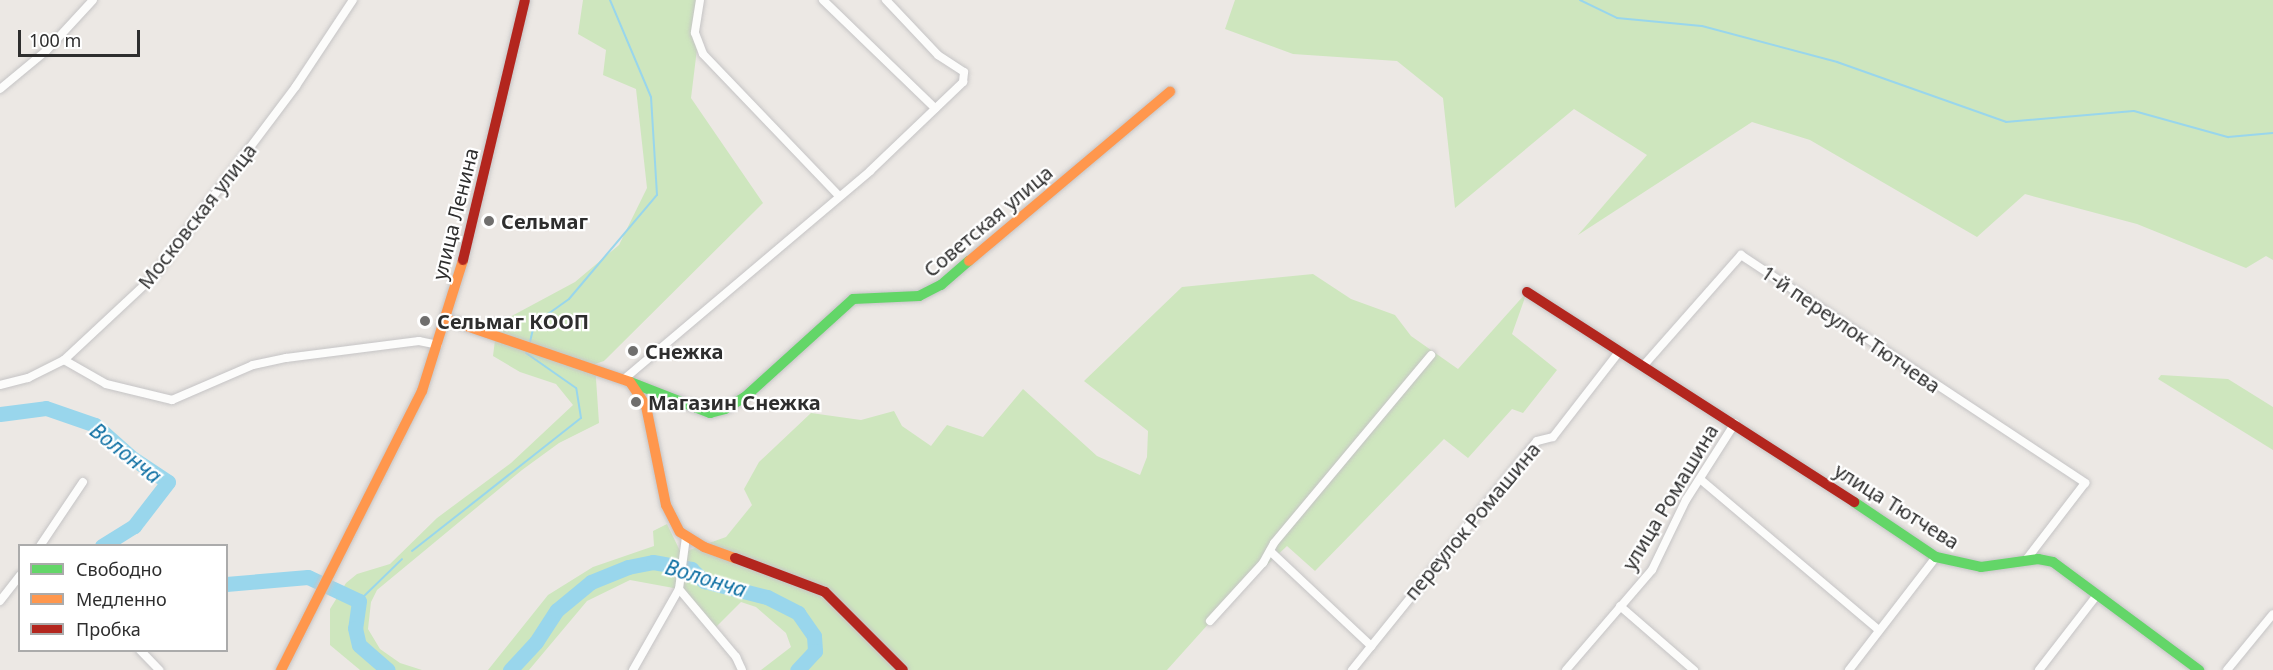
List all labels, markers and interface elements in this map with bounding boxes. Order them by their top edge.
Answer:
scale bar [21,18,142,56]
text: 100 m [29,28,81,52]
street label: Московская улица [133,139,261,293]
street label: улица Ленина [427,146,483,282]
street label: Советская улица [919,160,1057,282]
place label: Сельмаг [501,209,588,233]
marker: Сельмаг [482,214,496,228]
street label: 1-й переулок Тютчева [1757,260,1945,398]
place label: Сельмаг КООП [437,309,589,333]
marker: Сельмаг КООП [418,314,432,328]
place label: Снежка [645,339,723,363]
marker: Снежка [626,344,640,358]
place label: Магазин Снежка [648,390,821,414]
marker: Магазин Снежка [629,395,643,409]
water label: Волонча [85,417,167,489]
street label: улица Ромашина [1617,420,1723,574]
street label: переулок Ромашина [1399,437,1545,605]
street label: улица Тютчева [1830,458,1964,554]
legend [18,544,228,652]
water label: Волонча [663,554,749,602]
text: Свободно [76,557,162,581]
text: Медленно [76,587,167,611]
text: Пробка [76,617,141,641]

